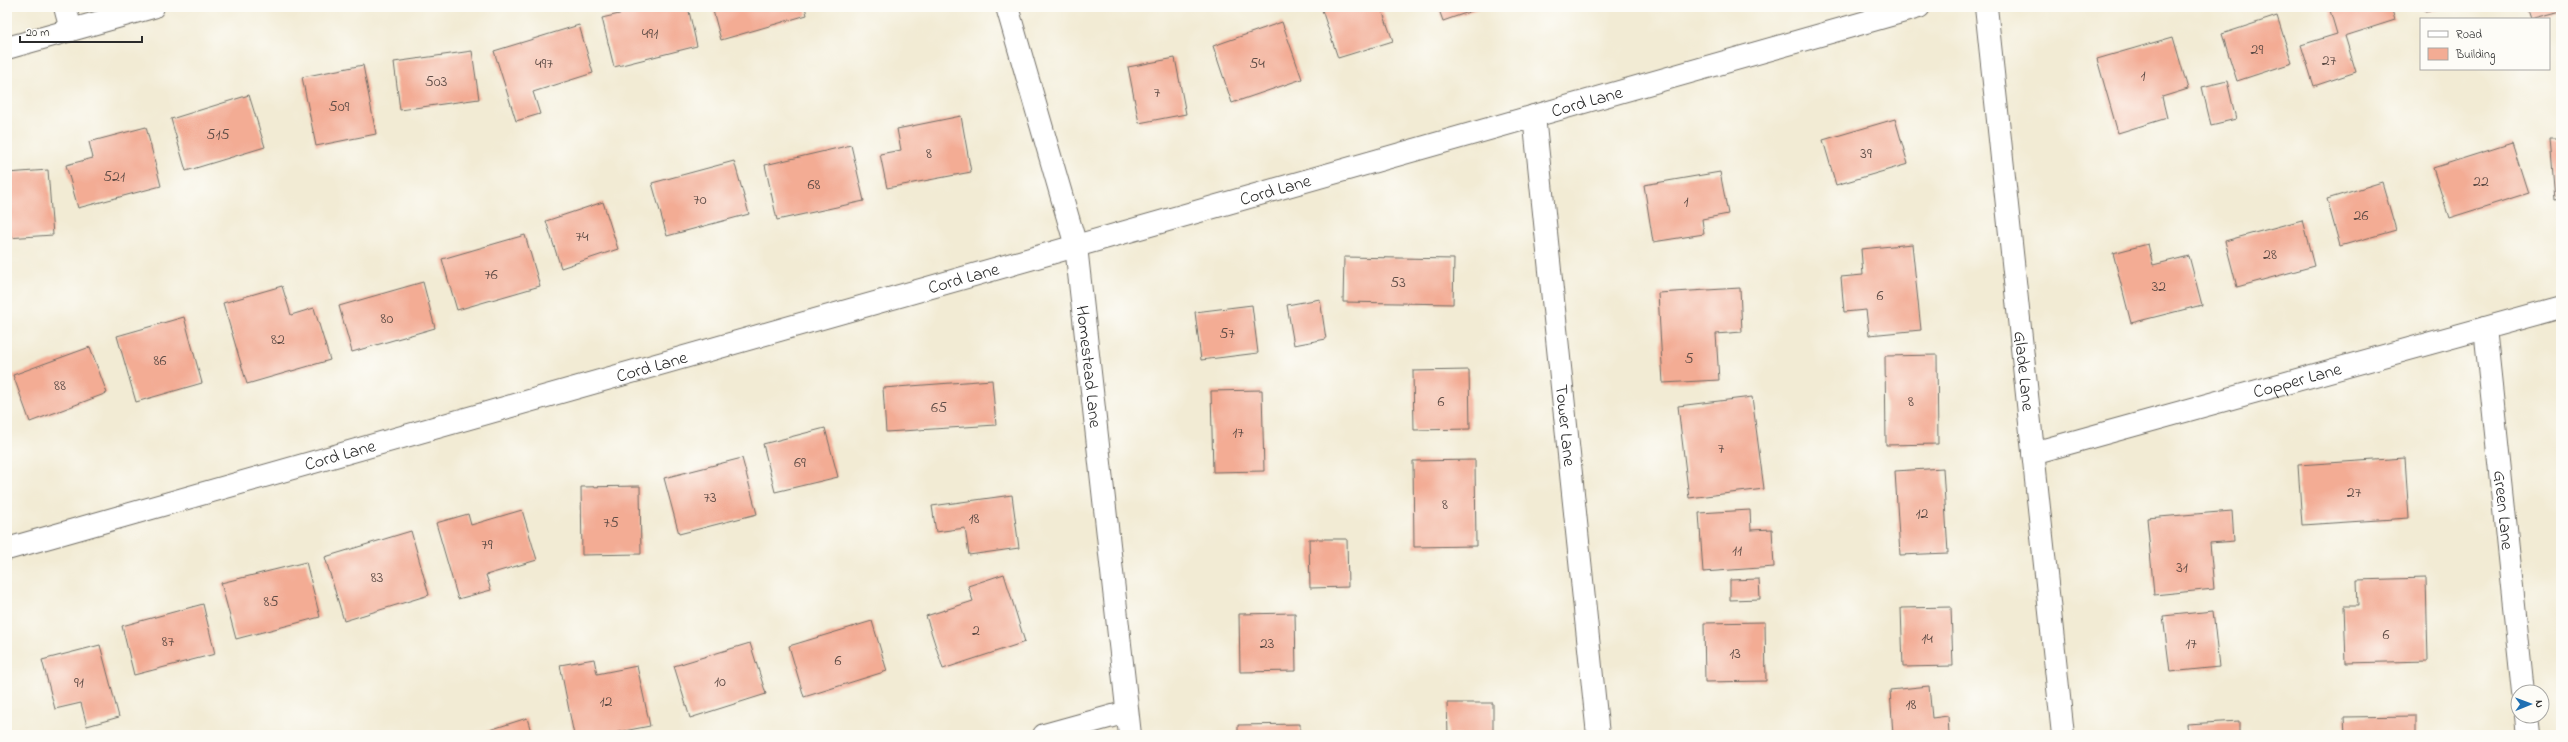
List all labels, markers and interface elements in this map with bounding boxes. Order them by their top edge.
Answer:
scale bar [20,18,142,44]
legend [2420,18,2550,70]
house number: 491 [642,22,658,46]
text: 20 m [26,24,49,42]
text: Road [2456,26,2482,44]
house number: 29 [2251,38,2264,62]
text: Building [2455,46,2495,65]
house number: 27 [2322,49,2337,73]
house number: 497 [535,52,553,76]
house number: 54 [1249,52,1265,76]
house number: 1 [2140,64,2146,88]
house number: 503 [425,70,447,94]
street label: Cord Lane [1549,80,1627,126]
house number: 7 [1154,81,1161,105]
house number: 509 [329,95,350,119]
house number: 515 [206,123,230,147]
house number: 8 [926,142,932,166]
house number: 39 [1860,142,1872,166]
house number: 521 [103,165,125,189]
street label: Cord Lane [1237,169,1315,214]
house number: 22 [2473,170,2489,194]
house number: 68 [807,173,821,197]
house number: 70 [693,188,707,212]
house number: 1 [1683,190,1689,214]
house number: 26 [2354,204,2369,228]
house number: 74 [575,225,589,249]
house number: 28 [2263,243,2277,267]
street label: Cord Lane [925,257,1003,302]
house number: 76 [484,263,498,287]
house number: 53 [1390,271,1406,295]
house number: 32 [2152,275,2166,299]
house number: 6 [1876,284,1884,308]
street label: Homestead Lane [1068,304,1107,430]
house number: 80 [381,307,394,331]
house number: 57 [1219,322,1235,346]
house number: 82 [271,328,285,352]
street label: Glade Lane [2005,330,2040,413]
street label: Cord Lane [614,346,692,391]
house number: 5 [1684,347,1694,371]
house number: 86 [153,349,167,373]
street label: Copper Lane [2251,357,2346,406]
house number: 88 [54,374,66,398]
street label: Tower Lane [1547,383,1581,469]
house number: 6 [1437,390,1445,414]
house number: 8 [1908,390,1914,414]
house number: 65 [931,396,947,420]
house number: 17 [1232,421,1244,445]
street label: Cord Lane [302,434,380,479]
house number: 7 [1718,437,1725,461]
house number: 69 [794,451,806,475]
street label: Green Lane [2485,469,2519,552]
house number: 27 [2347,481,2362,505]
house number: 73 [703,486,717,510]
house number: 8 [1442,493,1448,517]
house number: 12 [1915,502,1929,526]
house number: 18 [968,507,980,531]
house number: 75 [603,511,619,535]
house number: 79 [481,533,493,557]
house number: 11 [1732,539,1742,563]
house number: 31 [2176,556,2188,580]
house number: 83 [371,566,383,590]
house number: 85 [263,590,279,614]
house number: 2 [972,619,980,643]
house number: 6 [2382,623,2390,647]
house number: 14 [1921,627,1933,651]
house number: 87 [162,630,175,654]
house number: 23 [1260,632,1274,656]
house number: 17 [2185,632,2197,656]
house number: 13 [1729,642,1741,666]
house number: 6 [834,649,842,673]
house number: 10 [714,670,726,694]
house number: 91 [74,671,84,695]
north arrow [2510,684,2550,724]
house number: 12 [599,690,613,714]
house number: 18 [1905,693,1917,717]
text: N [2531,700,2547,708]

